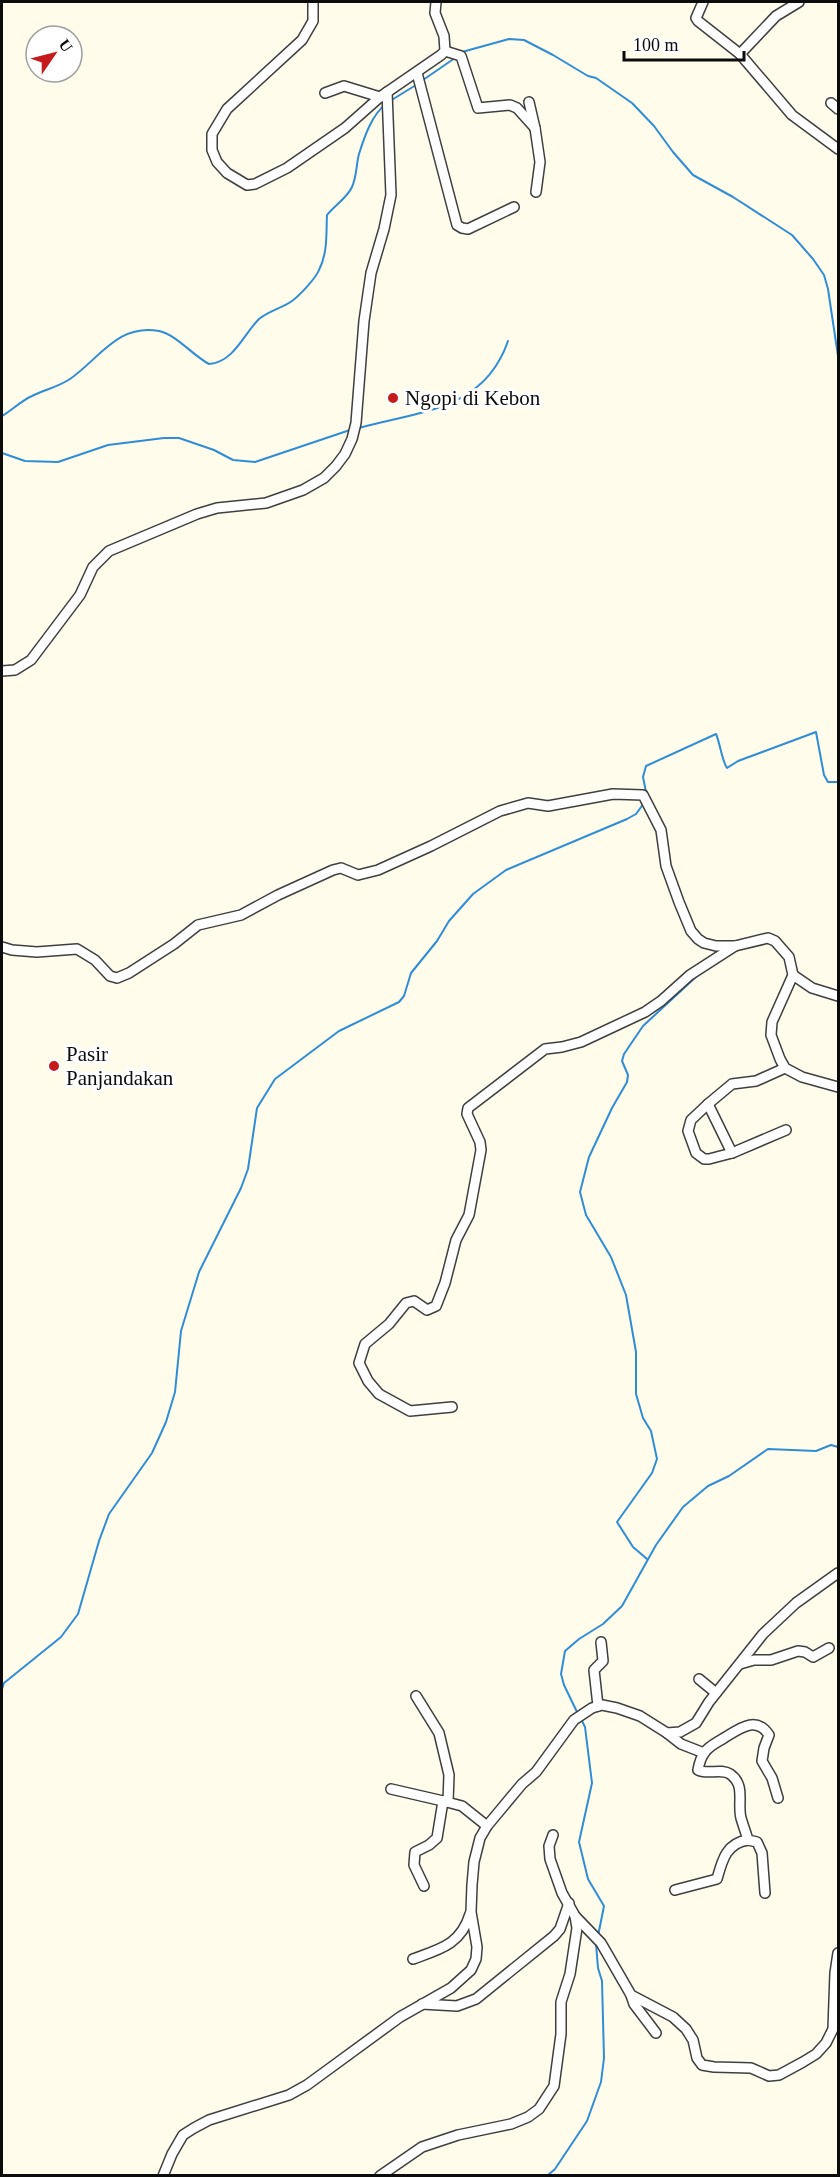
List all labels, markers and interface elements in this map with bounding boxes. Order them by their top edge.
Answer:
north arrow [24,24,84,84]
scale bar [624,24,744,62]
text: 100 m [633,35,679,55]
text: U [56,36,76,56]
place label: Ngopi di Kebon [405,386,541,410]
marker: Ngopi di Kebon [386,391,400,405]
place label: Pasir Panjandakan [66,1042,174,1090]
marker: Pasir Panjandakan [47,1059,61,1073]

